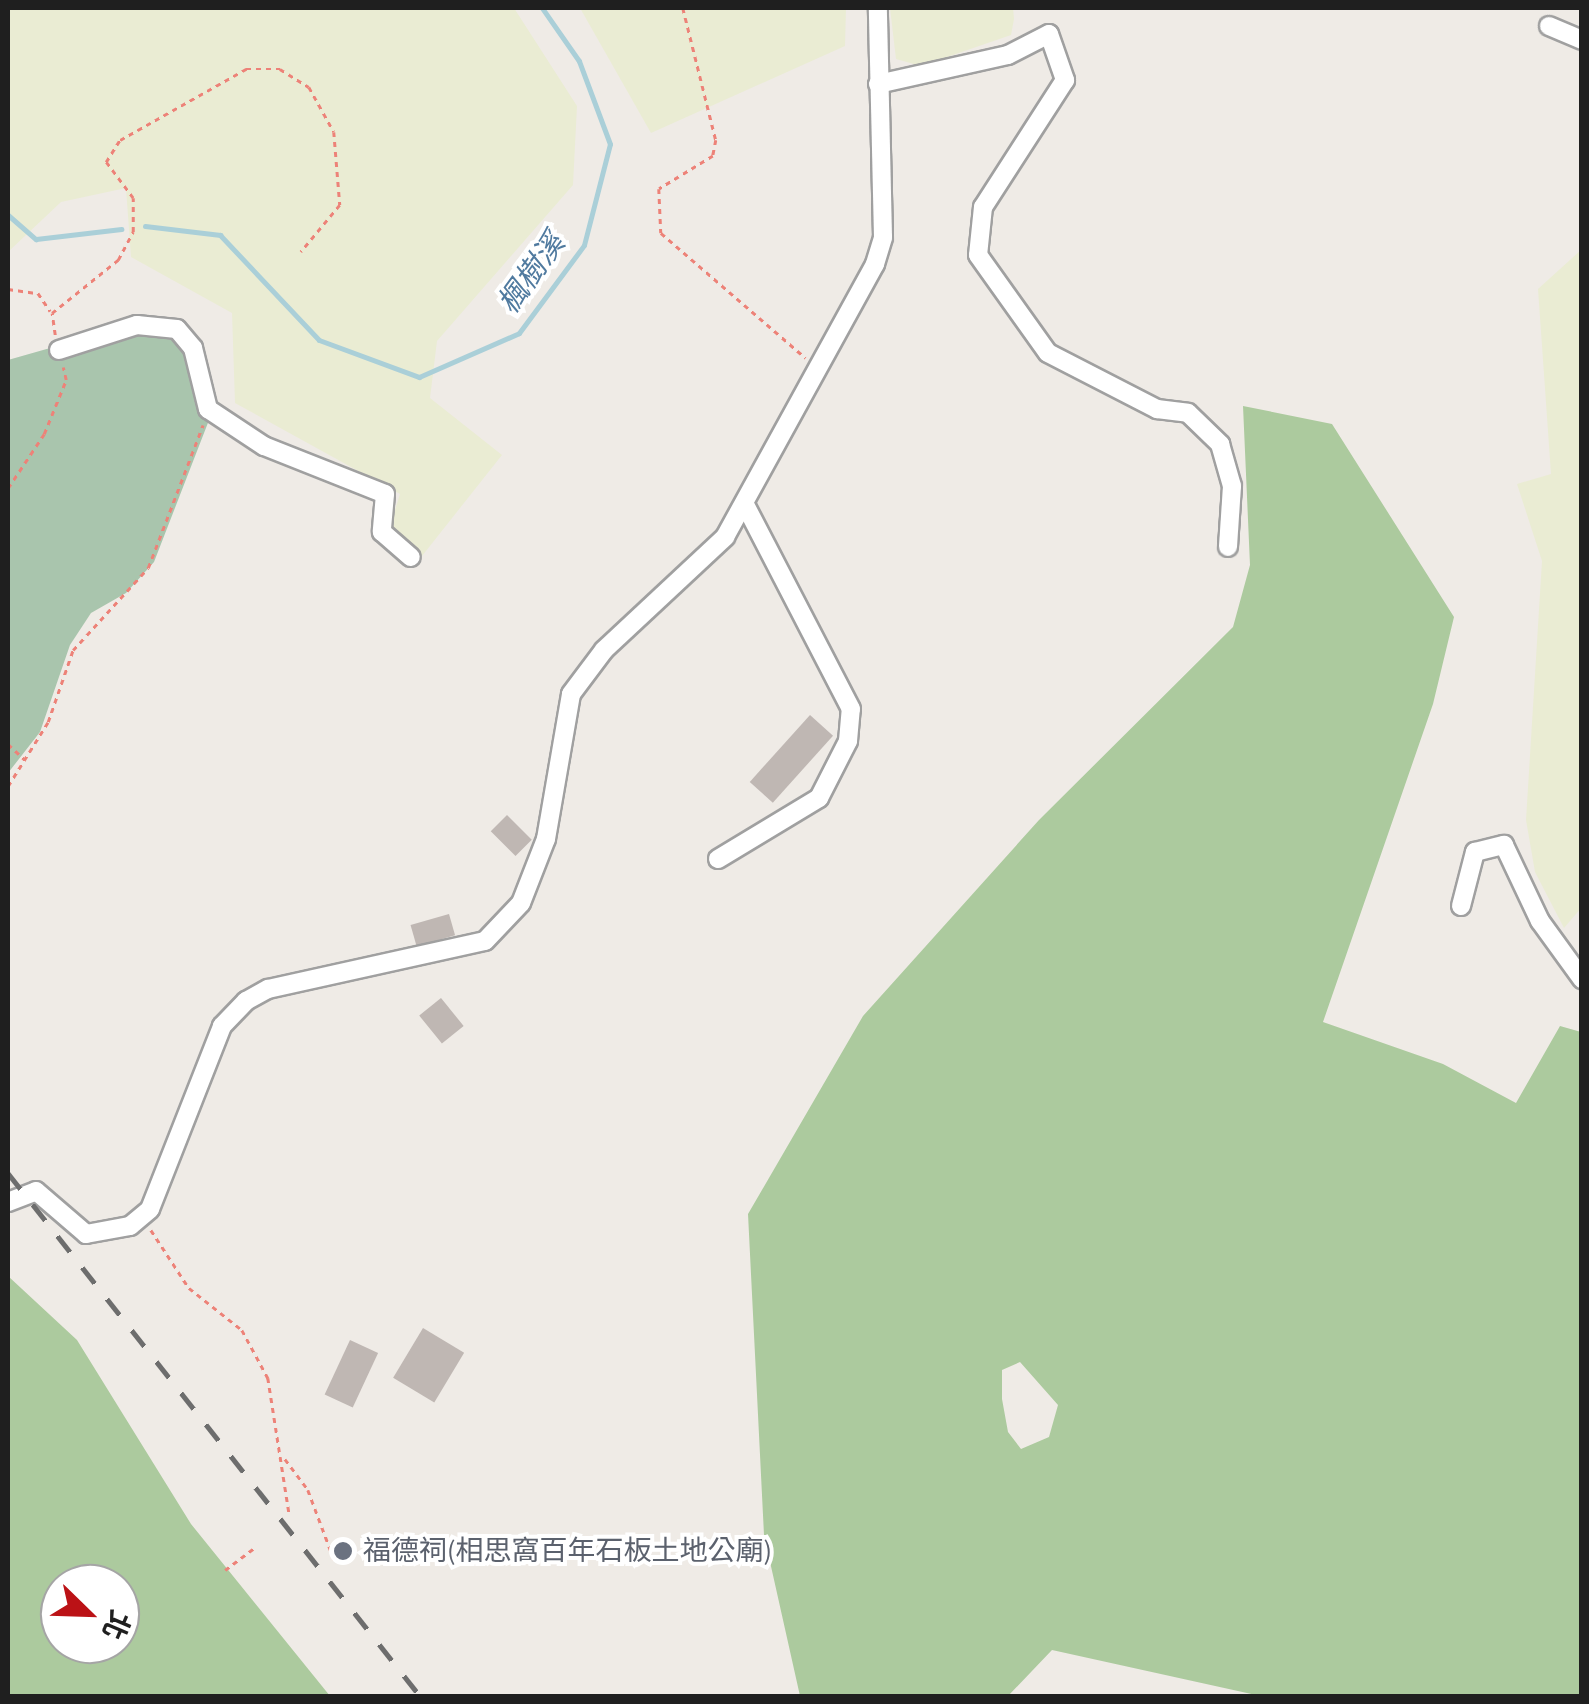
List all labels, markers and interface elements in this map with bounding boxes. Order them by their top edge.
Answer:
water label: 楓樹溪 [491,227,573,321]
place label: 福德祠(相思窩百年石板土地公廟) [363,1534,772,1568]
marker: 福德祠(相思窩百年石板土地公廟) [332,1540,354,1562]
north arrow [40,1564,140,1664]
text: 北 [92,1604,140,1646]

